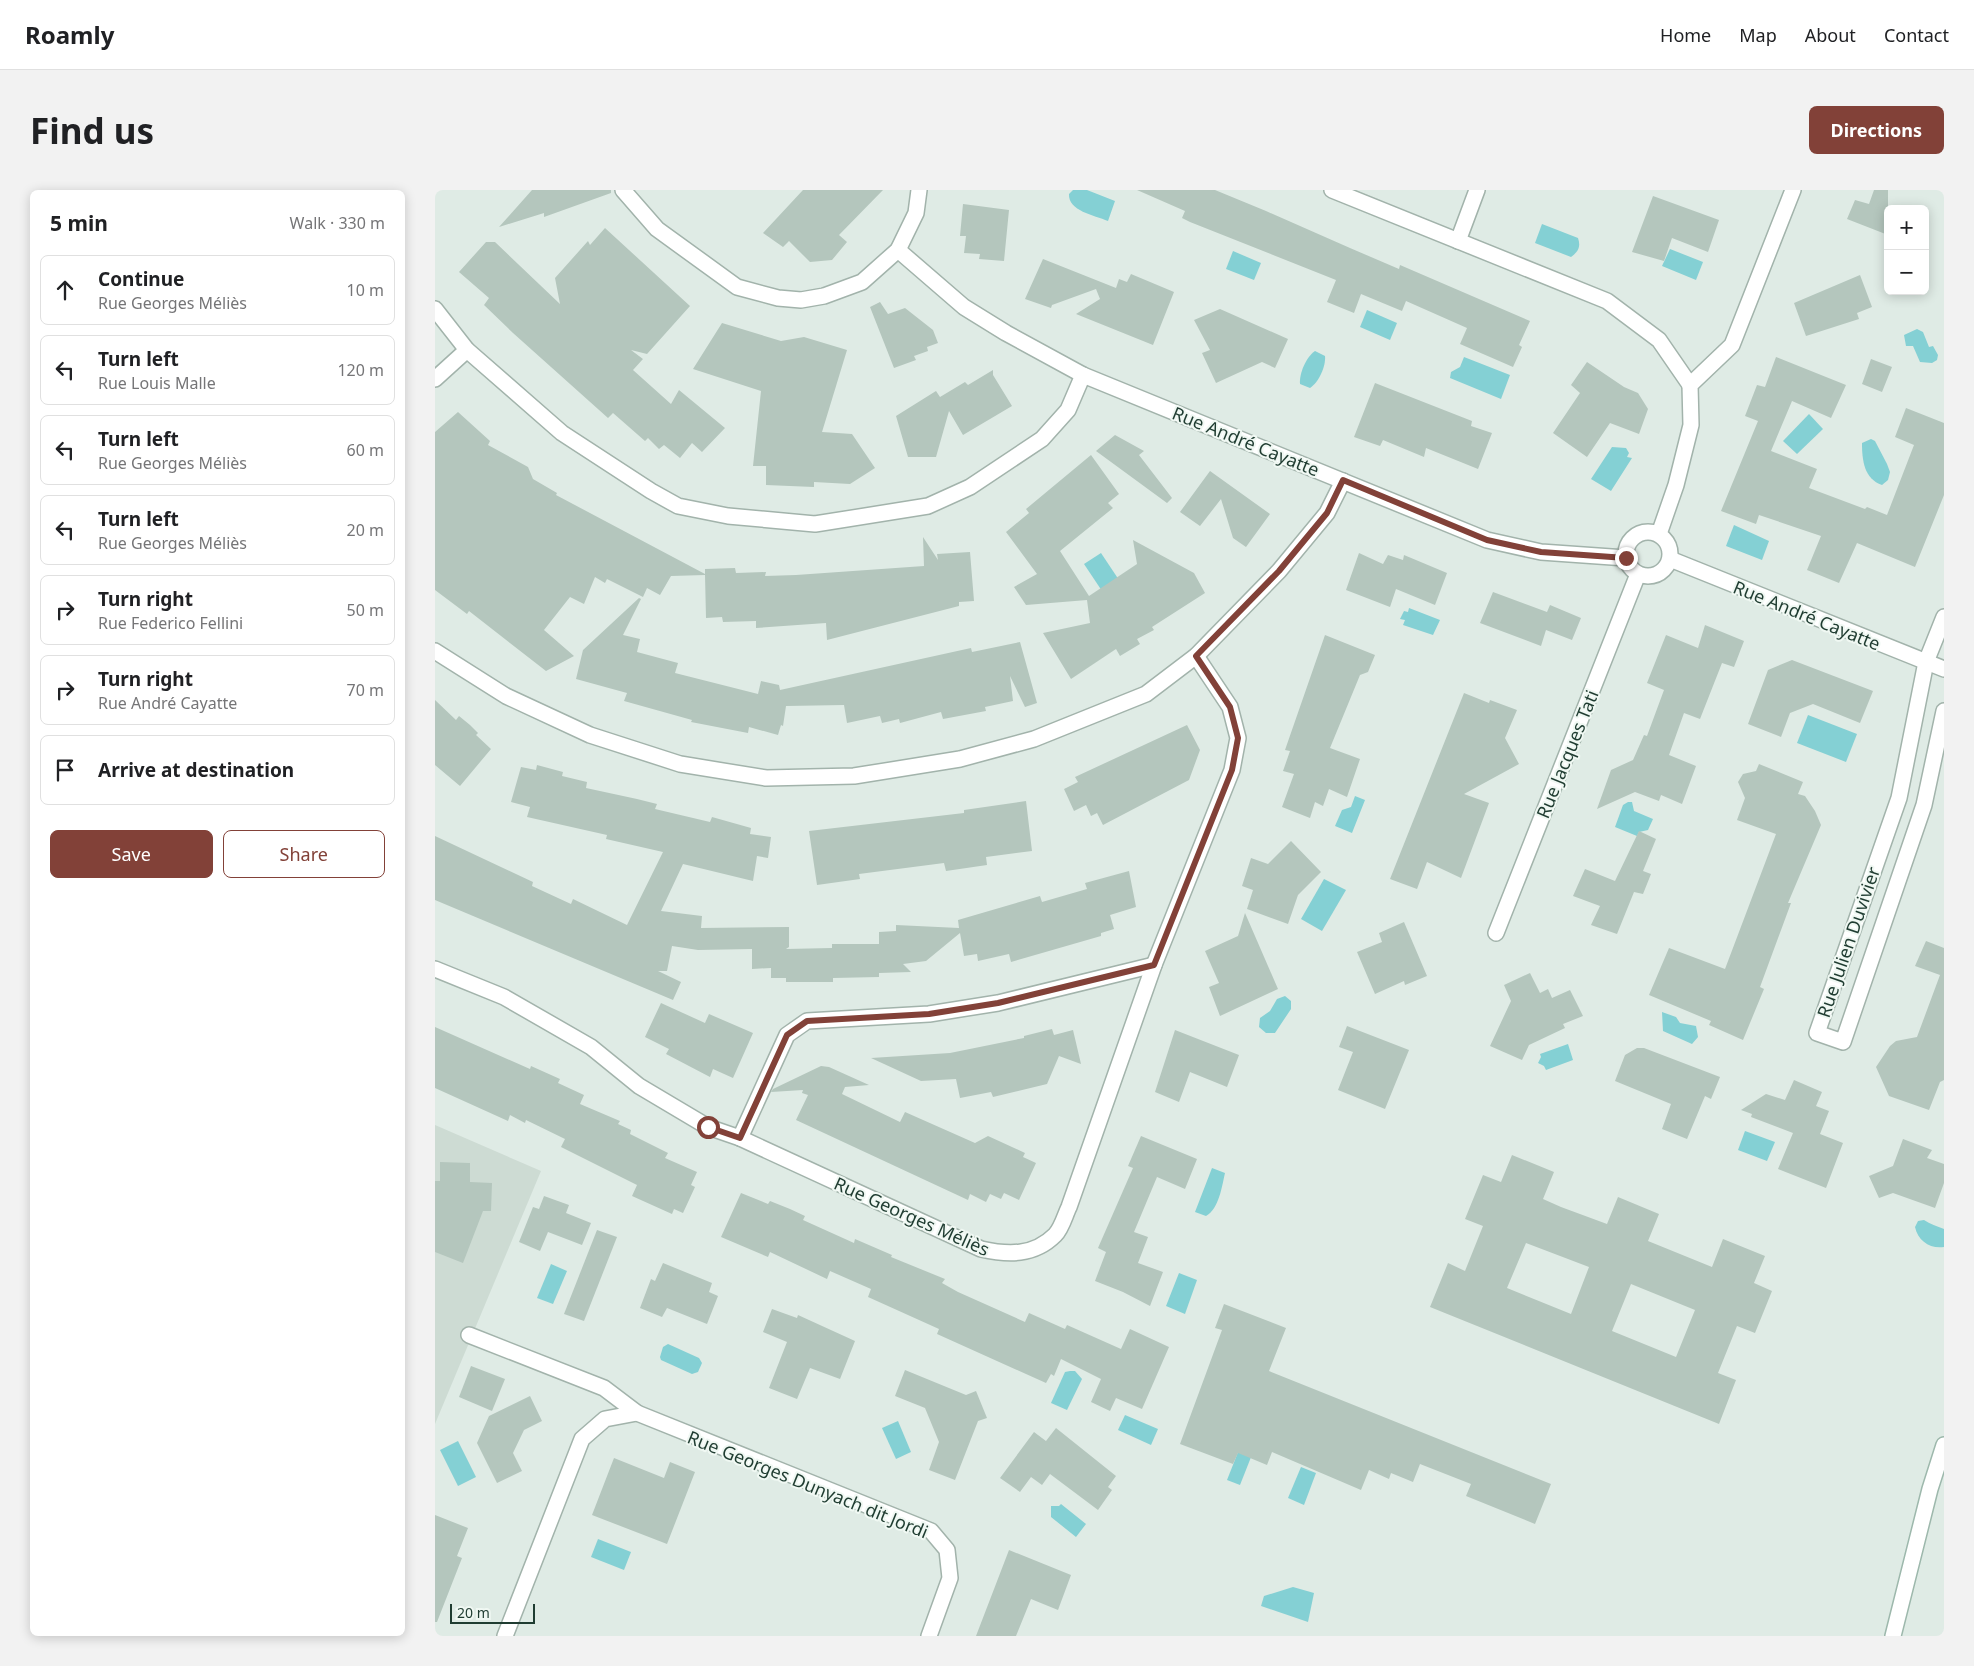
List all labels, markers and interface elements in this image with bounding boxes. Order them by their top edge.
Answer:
text: Roamly [25,18,114,51]
text: Home [1660,23,1711,47]
text: Map [1739,23,1777,47]
text: About [1805,23,1856,47]
text: Contact [1884,23,1949,47]
button: Directions [1809,106,1944,154]
text: Find us [30,107,154,154]
map controls [1884,205,1929,295]
button: + [1884,205,1929,250]
text: 5 min [50,209,108,237]
text: Walk · 330 m [290,212,385,234]
button: − [1884,250,1929,295]
text: Continue [98,266,184,292]
icon: ahead [51,276,79,304]
text: 10 m [347,279,384,301]
text: Rue Georges Méliès [98,292,247,314]
text: Turn left [98,346,179,372]
icon: left [51,356,79,384]
text: 120 m [337,359,384,381]
text: Rue Louis Malle [98,372,216,394]
street label: Rue André Cayatte [1169,401,1323,481]
text: Turn left [98,426,179,452]
icon: left [51,436,79,464]
text: 60 m [347,439,384,461]
text: Rue Georges Méliès [98,452,247,474]
text: Turn left [98,506,179,532]
icon: left [51,516,79,544]
text: 20 m [347,519,384,541]
text: Rue Georges Méliès [98,532,247,554]
route end [1615,547,1638,570]
street label: Rue André Cayatte [1730,575,1884,655]
text: Turn right [98,586,193,612]
icon: right [51,596,79,624]
text: 50 m [347,599,384,621]
text: Rue Federico Fellini [98,612,243,634]
text: Turn right [98,666,193,692]
icon: right [51,676,79,704]
text: 70 m [347,679,384,701]
street label: Rue Jacques Tati [1530,686,1604,822]
text: Rue André Cayatte [98,692,237,714]
icon: arrive [51,756,79,784]
text: Arrive at destination [98,757,294,783]
button: Save [50,830,213,878]
button: Share [223,830,385,878]
street label: Rue Julien Duvivier [1811,863,1885,1021]
route start [697,1116,720,1139]
street label: Rue Georges Méliès [831,1171,993,1261]
street label: Rue Georges Dunyach dit Jordi [684,1425,932,1543]
scale bar [450,1601,535,1624]
text: 20 m [457,1603,490,1622]

